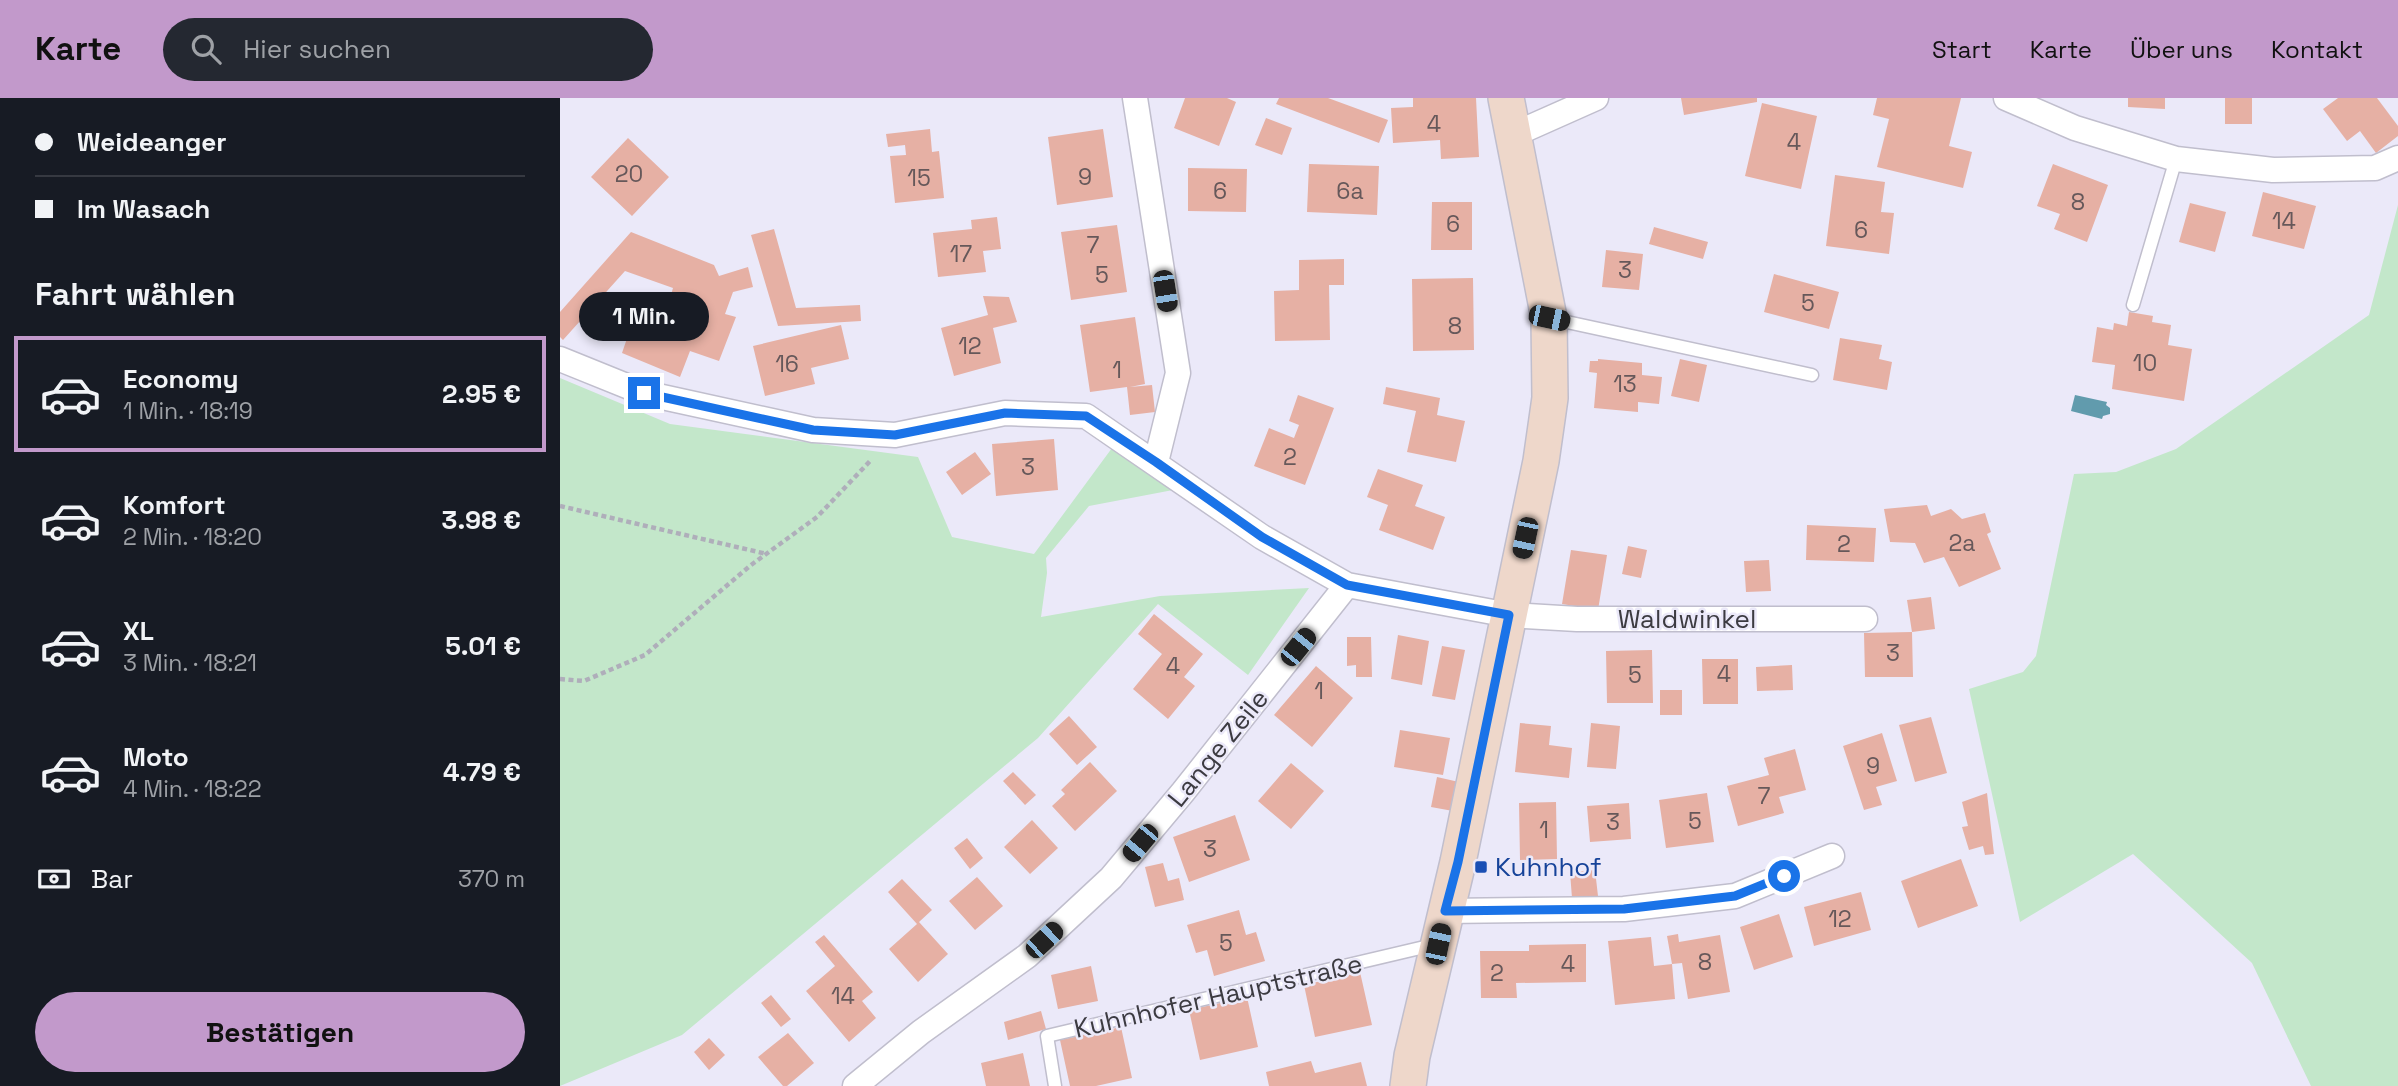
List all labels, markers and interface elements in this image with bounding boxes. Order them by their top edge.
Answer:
search box [163,18,653,81]
text: Karte [35,28,121,70]
icon: search [187,30,225,68]
text: Hier suchen [243,32,391,66]
text: Start [1932,34,1992,65]
text: Karte [2030,34,2092,65]
text: Über uns [2130,34,2233,65]
text: Kontakt [2271,34,2363,65]
house number: 4 [1427,109,1441,139]
text: Weideanger [77,125,227,159]
house number: 4 [1787,127,1801,157]
house number: 20 [615,159,643,189]
house number: 9 [1078,162,1092,192]
house number: 15 [907,163,931,193]
house number: 6 [1213,176,1227,206]
house number: 6a [1336,176,1364,206]
house number: 8 [2071,187,2085,217]
text: Im Wasach [77,192,210,226]
house number: 14 [2272,206,2296,236]
house number: 6 [1446,209,1460,239]
house number: 6 [1854,215,1868,245]
house number: 7 [1087,230,1100,260]
house number: 17 [950,239,972,269]
house number: 3 [1618,255,1632,285]
house number: 5 [1095,260,1109,290]
car [1152,269,1179,313]
text: Fahrt wählen [35,274,235,314]
house number: 5 [1801,288,1815,318]
callout: 1 Min. [579,292,709,341]
text: 1 Min. [612,301,676,331]
car [1527,303,1572,333]
house number: 8 [1448,311,1462,341]
house number: 12 [958,331,982,361]
house number: 10 [2133,348,2157,378]
house number: 16 [775,349,799,379]
house number: 1 [1112,355,1122,385]
text: Economy [123,362,239,396]
icon: car [39,363,102,426]
house number: 13 [1613,369,1637,399]
text: 2.95 € [442,377,521,411]
route end [628,377,660,409]
text: 1 Min. · 18:19 [123,396,253,426]
house number: 2 [1283,442,1297,472]
house number: 3 [1021,452,1035,482]
text: Komfort [123,488,226,522]
icon: car [39,489,102,552]
text: 3.98 € [442,503,521,537]
car [1511,515,1540,561]
text: 2 Min. · 18:20 [123,522,262,552]
house number: 2a [1948,528,1976,558]
house number: 2 [1837,529,1851,559]
street label: Waldwinkel [1618,602,1756,636]
text: XL [123,614,154,648]
icon: car [39,615,102,678]
car [1277,624,1320,670]
text: 5.01 € [445,629,521,663]
house number: 3 [1886,638,1900,668]
text: 3 Min. · 18:21 [123,648,257,678]
house number: 4 [1166,651,1180,681]
house number: 4 [1717,659,1731,689]
house number: 5 [1628,660,1642,690]
house number: 1 [1314,676,1324,706]
street label: Lange Zeile [1160,682,1276,814]
text: Moto [123,740,189,774]
icon: car [39,741,102,804]
house number: 9 [1866,751,1880,781]
text: 4.79 € [443,755,521,789]
text: 4 Min. · 18:22 [123,774,262,804]
house number: 7 [1758,781,1771,811]
house number: 5 [1688,806,1702,836]
house number: 3 [1606,807,1620,837]
house number: 1 [1539,815,1549,845]
car [1119,820,1162,866]
house number: 3 [1203,834,1217,864]
place label: Kuhnhof [1495,850,1601,884]
marker: Kuhnhof [1473,859,1489,875]
icon: cash [35,860,73,898]
route start [1768,860,1800,892]
text: Bar [91,862,133,896]
text: 370 m [458,864,525,894]
house number: 12 [1828,904,1852,934]
car [1022,918,1067,962]
car [1424,921,1453,967]
house number: 5 [1219,928,1233,958]
street label: Kuhnhofer Hauptstraße [1071,946,1365,1046]
house number: 8 [1698,947,1712,977]
house number: 4 [1561,949,1575,979]
house number: 2 [1490,958,1504,988]
house number: 14 [831,981,855,1011]
button: Bestätigen [35,992,525,1072]

